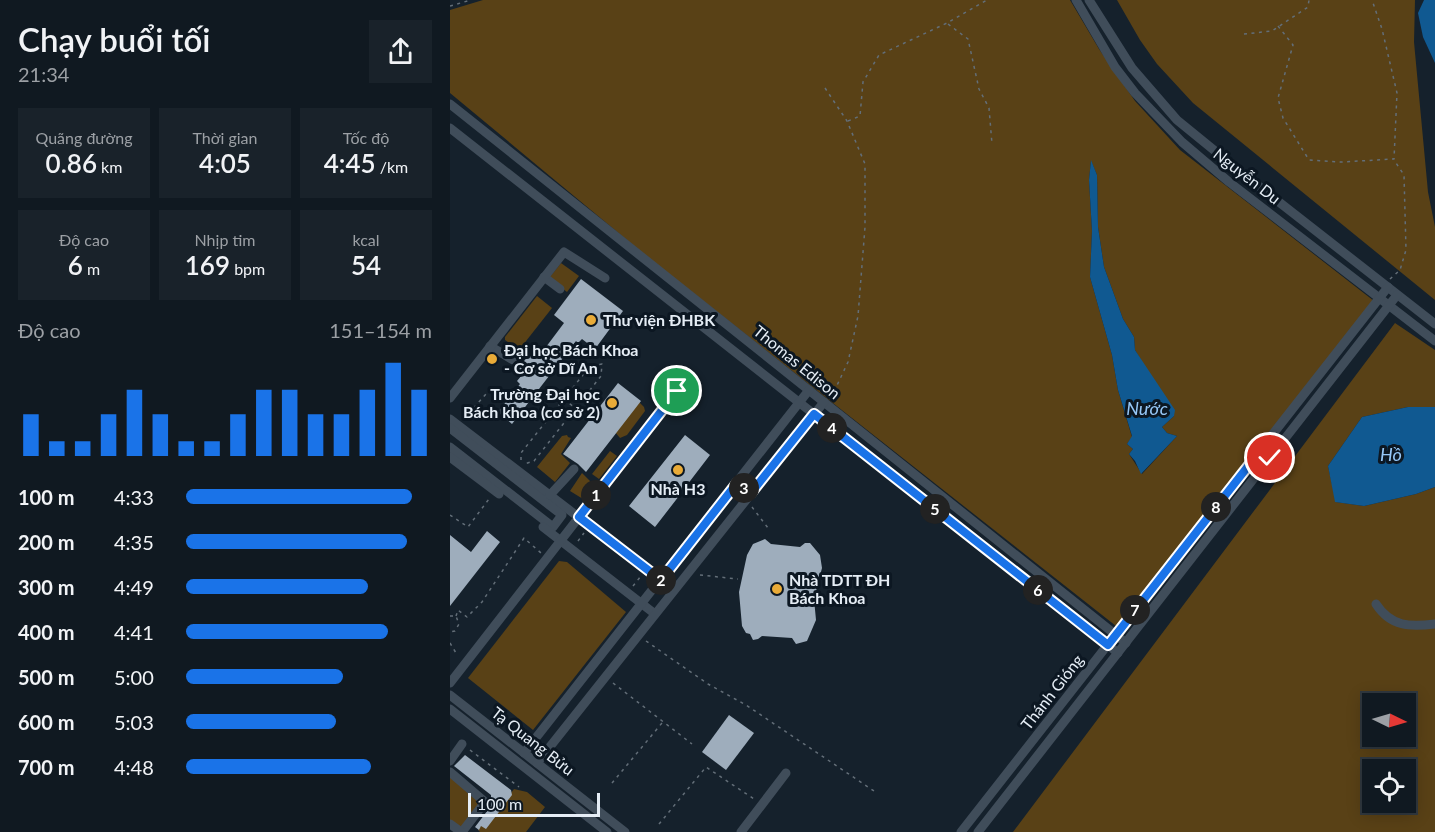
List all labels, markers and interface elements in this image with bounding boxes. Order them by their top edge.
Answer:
text: Chạy buổi tối [18,19,211,59]
button: share [369,20,432,83]
text: 21:34 [18,62,69,86]
text: Quãng đường [36,128,132,147]
text: Thời gian [192,128,258,147]
text: Tốc độ [343,128,389,147]
street label: Nguyễn Du [1210,144,1285,208]
text: 0.86 [46,147,97,179]
text: 4:05 [199,147,251,179]
text: 4:45 [324,147,376,179]
text: km [97,157,122,176]
text: /km [376,157,408,176]
text: Độ cao [59,230,109,249]
text: Nhịp tim [195,230,255,249]
text: kcal [352,230,380,249]
text: 6 [68,249,83,281]
text: 169 [185,249,230,281]
text: 54 [351,249,381,281]
text: m [83,259,100,278]
text: bpm [230,259,265,278]
place label: Thư viện ĐHBK [603,310,716,329]
marker: Thư viện ĐHBK [584,313,598,327]
text: Độ cao [18,318,81,342]
text: 151–154 m [329,318,432,342]
street label: Thomas Edison [750,321,845,402]
place label: Đại học Bách Khoa - Cơ sở Dĩ An [503,340,638,377]
marker: Đại học Bách Khoa - Cơ sở Dĩ An [485,352,499,366]
pin [651,365,702,416]
icon: arrive [660,374,693,407]
place label: Trường Đại học Bách khoa (cơ sở 2) [463,384,600,421]
marker: Trường Đại học Bách khoa (cơ sở 2) [605,396,619,410]
water label: Nước [1126,397,1168,419]
pin: 4 [817,413,847,443]
text: 4 [827,418,837,437]
pin [1244,432,1295,483]
icon: check [1253,441,1286,474]
water label: Hồ [1380,443,1402,465]
marker: Nhà H3 [671,463,685,477]
pin: 3 [729,473,759,503]
text: 3 [739,478,749,497]
place label: Nhà H3 [651,479,705,498]
pin: 1 [581,480,611,510]
text: 100 m [18,485,74,509]
text: 4:33 [114,485,154,509]
text: 1 [591,485,601,504]
pin: 8 [1201,492,1231,522]
pin: 5 [920,494,950,524]
text: 8 [1211,497,1221,516]
text: 5 [930,499,940,518]
text: 200 m [18,530,74,554]
text: 4:35 [114,530,154,554]
pin: 2 [646,565,676,595]
text: 2 [656,570,666,589]
place label: Nhà TDTT ĐH Bách Khoa [789,570,890,607]
text: 300 m [18,575,74,599]
text: 4:49 [114,575,154,599]
pin: 6 [1023,575,1053,605]
text: 6 [1033,580,1043,599]
marker: Nhà TDTT ĐH Bách Khoa [770,582,784,596]
pin: 7 [1120,595,1150,625]
text: 7 [1130,600,1140,619]
text: 400 m [18,620,74,644]
text: 4:41 [114,620,154,644]
street label: Thánh Gióng [1016,650,1087,733]
text: 500 m [18,665,74,689]
text: 5:00 [114,665,154,689]
north arrow [1362,693,1416,747]
map controls [1362,693,1416,813]
street label: Tạ Quang Bửu [488,702,578,779]
text: 600 m [18,710,74,734]
text: 5:03 [114,710,154,734]
text: 700 m [18,755,74,779]
text: 4:48 [114,755,154,779]
button: locate [1362,759,1416,813]
scale bar [468,790,600,818]
text: 100 m [477,794,522,813]

